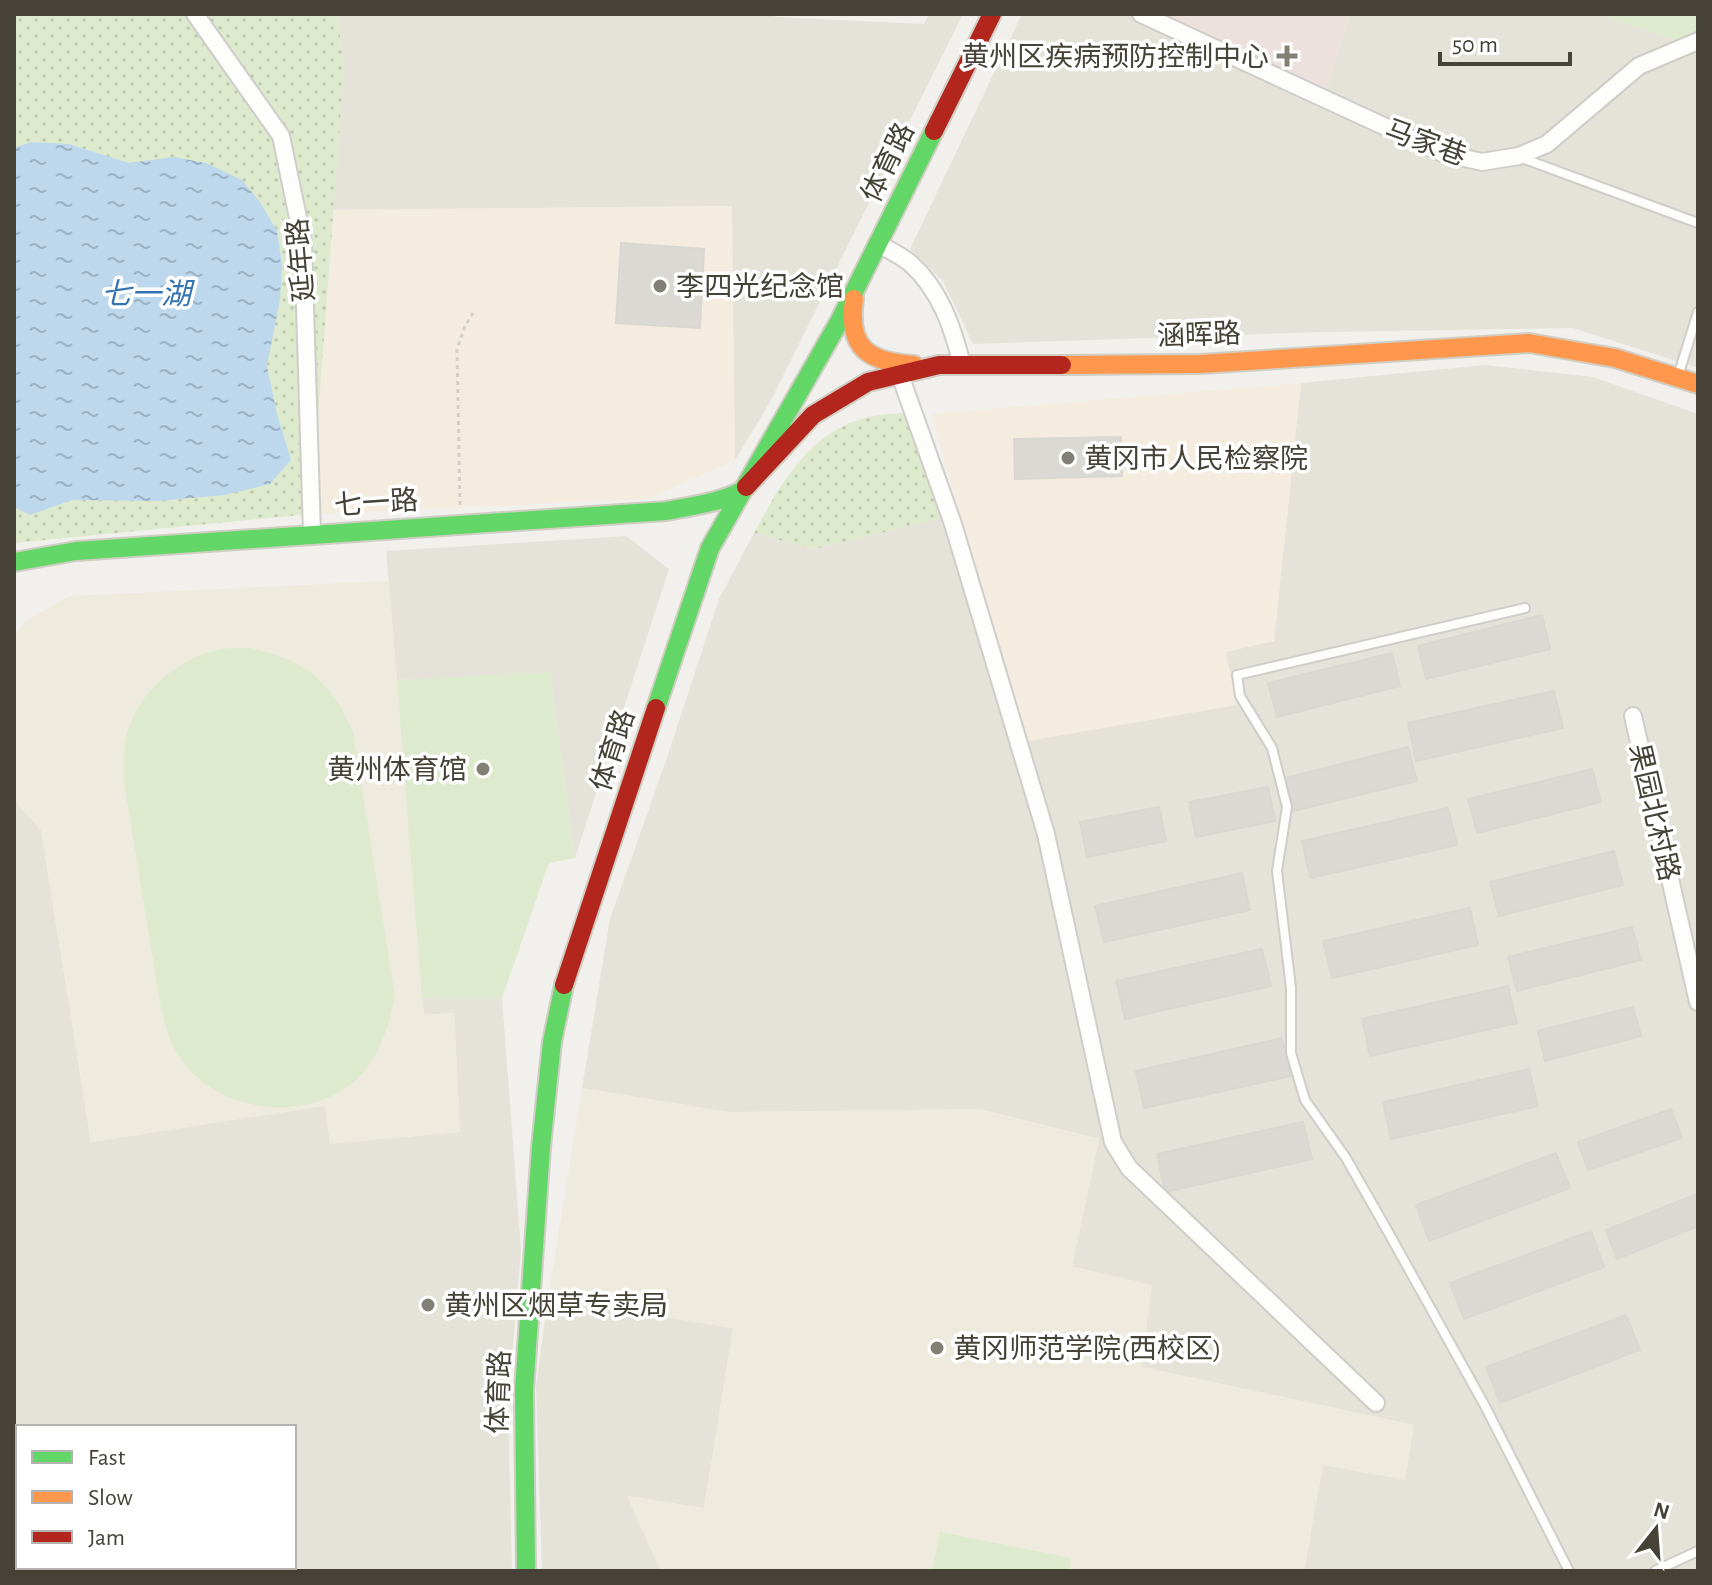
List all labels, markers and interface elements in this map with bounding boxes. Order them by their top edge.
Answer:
scale bar [1440,16,1570,66]
text: 50 m [1452,33,1498,57]
place label: 黄州区疾病预防控制中心 [961,42,1269,72]
marker: 黄州区疾病预防控制中心 [1276,45,1298,67]
street label: 马家巷 [1381,114,1470,171]
street label: 体育路 [856,118,920,207]
street label: 延年路 [282,217,320,303]
place label: 李四光纪念馆 [676,271,844,302]
marker: 李四光纪念馆 [651,277,669,295]
water label: 七一湖 [101,279,195,310]
street label: 涵晖路 [1157,319,1242,351]
place label: 黄冈市人民检察院 [1084,444,1308,474]
marker: 黄冈市人民检察院 [1059,449,1077,467]
street label: 七一路 [333,485,419,521]
street label: 体育路 [586,706,640,795]
street label: 果园北村路 [1624,741,1684,884]
place label: 黄州体育馆 [327,755,467,785]
marker: 黄州体育馆 [474,760,492,778]
place label: 黄州区烟草专卖局 [444,1291,668,1321]
marker: 黄州区烟草专卖局 [419,1296,437,1314]
place label: 黄冈师范学院(西校区) [953,1334,1222,1364]
marker: 黄冈师范学院(西校区) [928,1339,946,1357]
street label: 体育路 [483,1350,515,1435]
legend [16,1425,296,1569]
text: Fast [88,1446,126,1470]
text: Slow [88,1486,133,1510]
north arrow [1616,1489,1696,1569]
text: N [1651,1498,1672,1524]
text: Jam [88,1526,125,1550]

